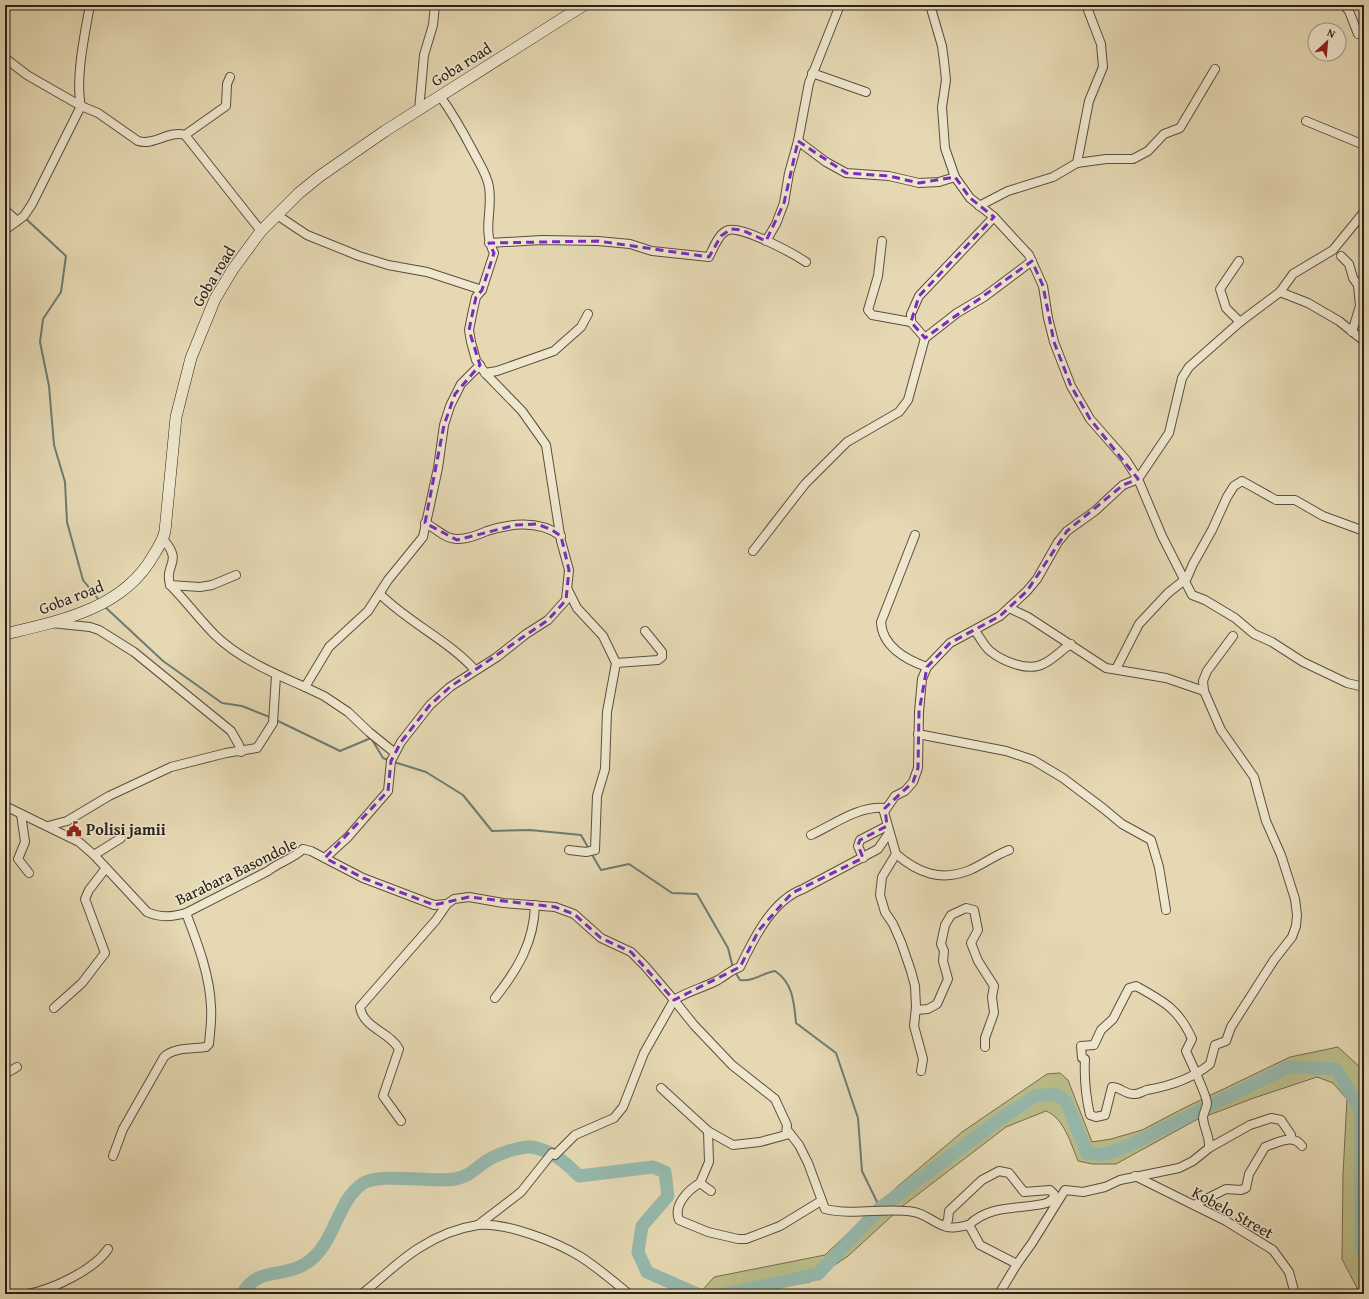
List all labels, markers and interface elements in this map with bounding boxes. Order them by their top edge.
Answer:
north arrow [1307,22,1347,62]
text: N [1325,24,1339,42]
street label: Goba road [426,36,496,92]
street label: Goba road [185,240,241,311]
street label: Goba road [35,574,107,620]
place label: Polisi jamii [86,817,166,841]
public building icon: Polisi jamii [65,820,83,838]
street label: Barabara Basondole [171,831,301,911]
street label: Kobelo Street [1188,1180,1279,1245]

